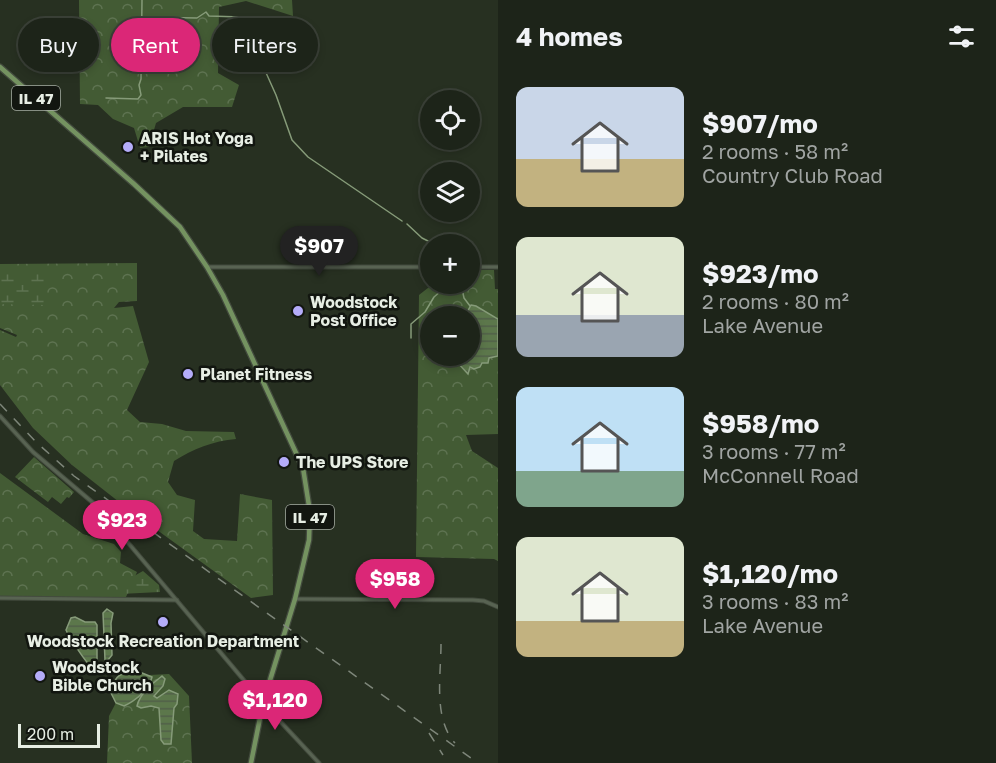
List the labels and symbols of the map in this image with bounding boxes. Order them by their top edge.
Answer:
road number: IL 47 [12,86,60,110]
place label: ARIS Hot Yoga + Pilates [140,128,253,166]
marker: ARIS Hot Yoga + Pilates [121,140,135,154]
pin: $907 [283,226,355,277]
place label: Woodstock Post Office [310,292,398,330]
marker: Woodstock Post Office [291,304,305,318]
place label: Planet Fitness [200,364,312,384]
marker: Planet Fitness [181,367,195,381]
place label: The UPS Store [296,452,409,472]
marker: The UPS Store [277,455,291,469]
pin: $923 [86,500,158,551]
road number: IL 47 [286,505,334,529]
pin: $958 [359,559,431,610]
marker: Woodstock Recreation Department [156,615,170,629]
place label: Woodstock Recreation Department [27,631,299,651]
place label: Woodstock Bible Church [52,657,152,695]
marker: Woodstock Bible Church [33,669,47,683]
pin: $1,120 [226,680,324,731]
scale bar [18,721,100,748]

